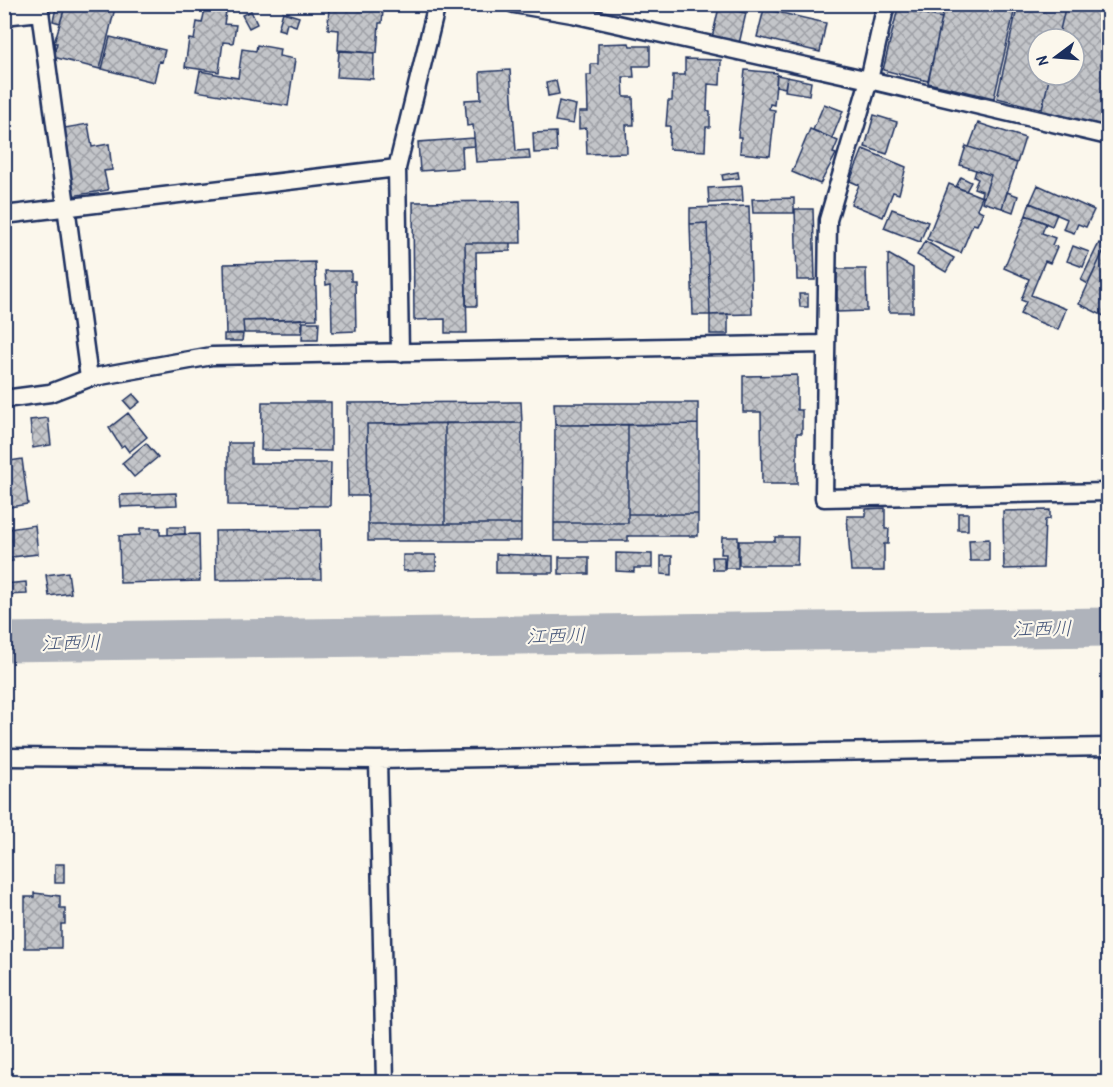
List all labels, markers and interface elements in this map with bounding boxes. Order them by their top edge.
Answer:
north arrow [1026,27,1086,87]
text: N [1030,54,1053,68]
water label: 江西川 [1012,614,1072,642]
water label: 江西川 [526,621,586,649]
water label: 江西川 [41,628,101,656]

